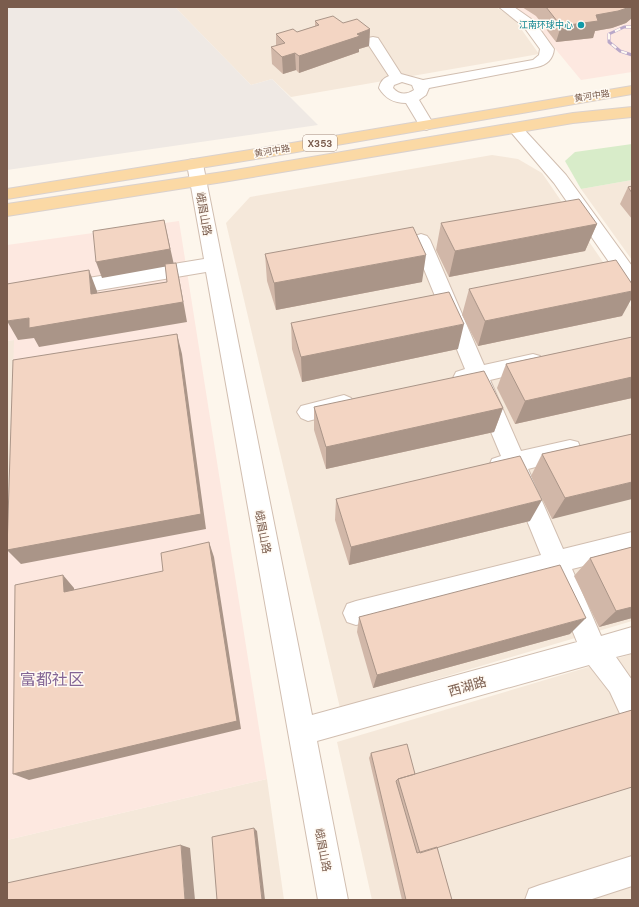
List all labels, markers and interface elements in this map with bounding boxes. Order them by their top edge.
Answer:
place label: 江南环球中心 [519,19,573,31]
marker: 江南环球中心 [576,20,586,30]
street label: 黄河中路 [573,87,611,105]
road number: X353 [303,135,337,151]
street label: 黄河中路 [253,142,291,160]
street label: 峨眉山路 [193,191,215,237]
street label: 峨眉山路 [252,509,274,555]
district label: 富都社区 [20,669,84,690]
street label: 西湖路 [446,673,488,700]
street label: 峨眉山路 [312,827,334,873]

